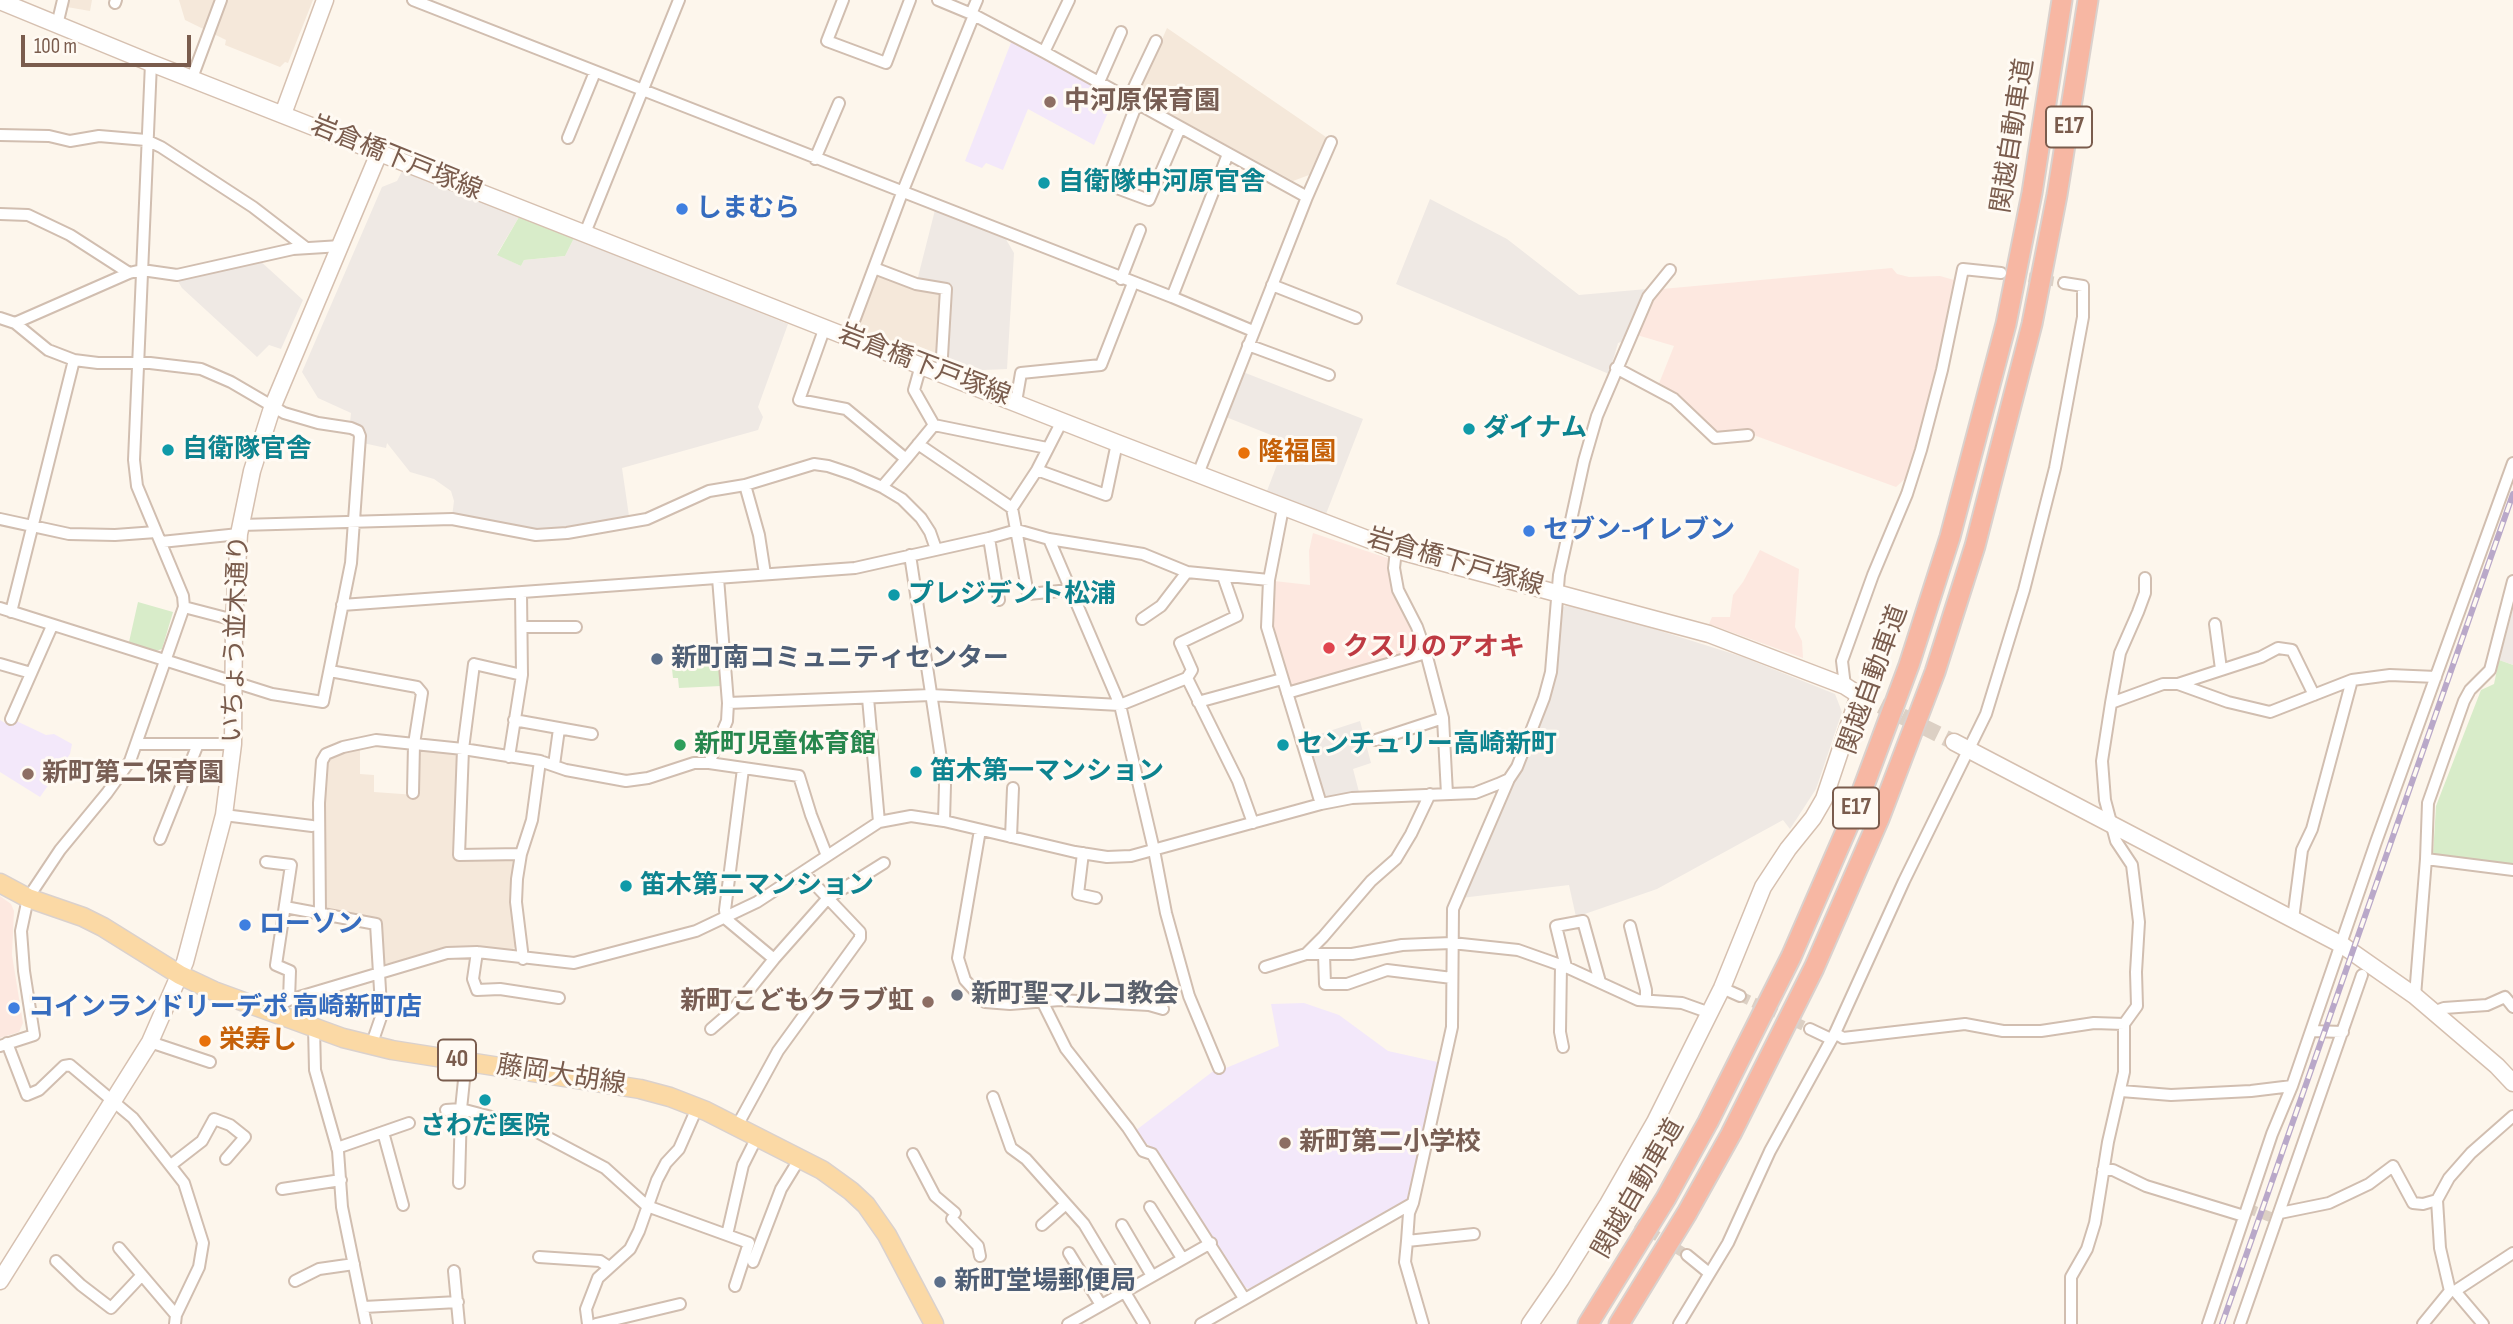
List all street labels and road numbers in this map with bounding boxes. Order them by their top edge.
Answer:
street label: 関越自動車道 [1986,57,2042,215]
road number: E17 [2046,106,2092,148]
street label: 岩倉橋下戸塚線 [306,110,486,208]
street label: 岩倉橋下戸塚線 [833,319,1015,413]
street label: 岩倉橋下戸塚線 [1363,523,1547,603]
street label: いちょう並木通り [218,535,256,743]
street label: 関越自動車道 [1833,601,1915,759]
road number: E17 [1833,788,1879,828]
road number: 40 [438,1040,476,1080]
street label: 藤岡大胡線 [494,1050,628,1102]
street label: 関越自動車道 [1586,1114,1692,1264]

